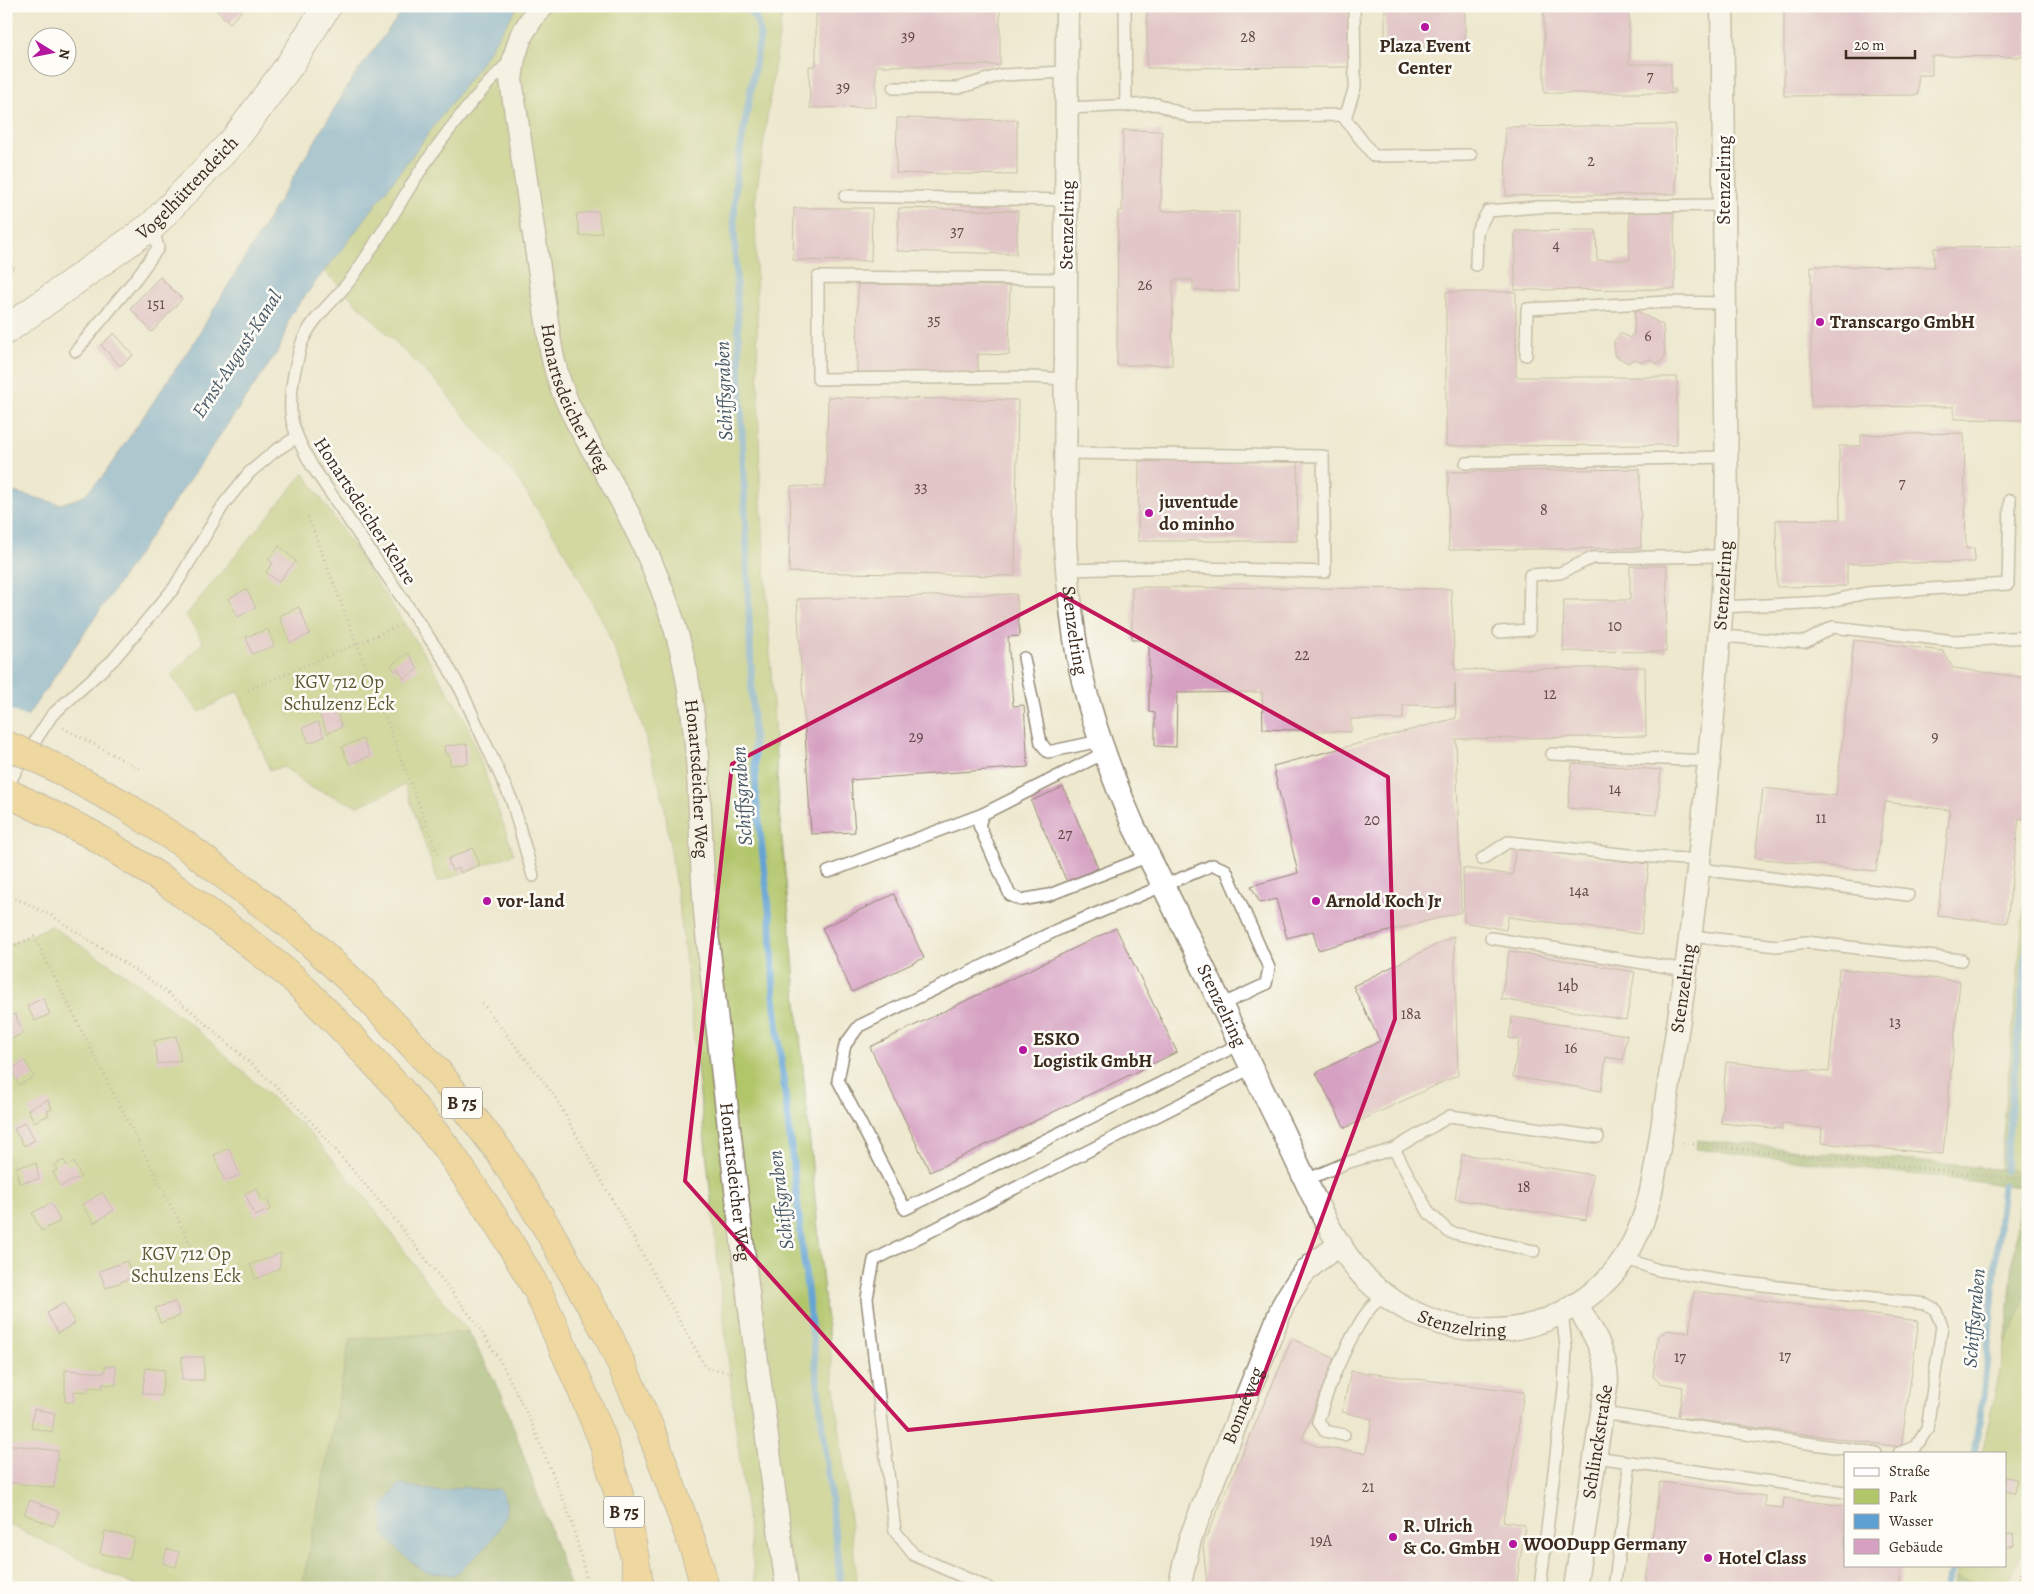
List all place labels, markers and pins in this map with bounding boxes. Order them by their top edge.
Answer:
marker: Plaza Event Center [1419,21,1431,33]
place label: Plaza Event Center [1379,33,1471,81]
place label: Transcargo GmbH [1830,309,1975,335]
marker: Transcargo GmbH [1814,316,1826,328]
place label: juventude do minho [1159,489,1239,537]
marker: juventude do minho [1143,507,1155,519]
place label: vor-land [496,888,565,914]
place label: Arnold Koch Jr [1325,888,1442,914]
marker: vor-land [481,895,493,907]
marker: Arnold Koch Jr [1310,895,1322,907]
place label: ESKO Logistik GmbH [1033,1026,1152,1074]
marker: ESKO Logistik GmbH [1017,1044,1029,1056]
place label: R. Ulrich & Co. GmbH [1403,1513,1500,1561]
marker: R. Ulrich & Co. GmbH [1387,1531,1399,1543]
place label: WOODupp Germany [1522,1531,1688,1557]
marker: WOODupp Germany [1507,1538,1519,1550]
place label: Hotel Class [1718,1545,1807,1571]
marker: Hotel Class [1702,1552,1714,1564]

